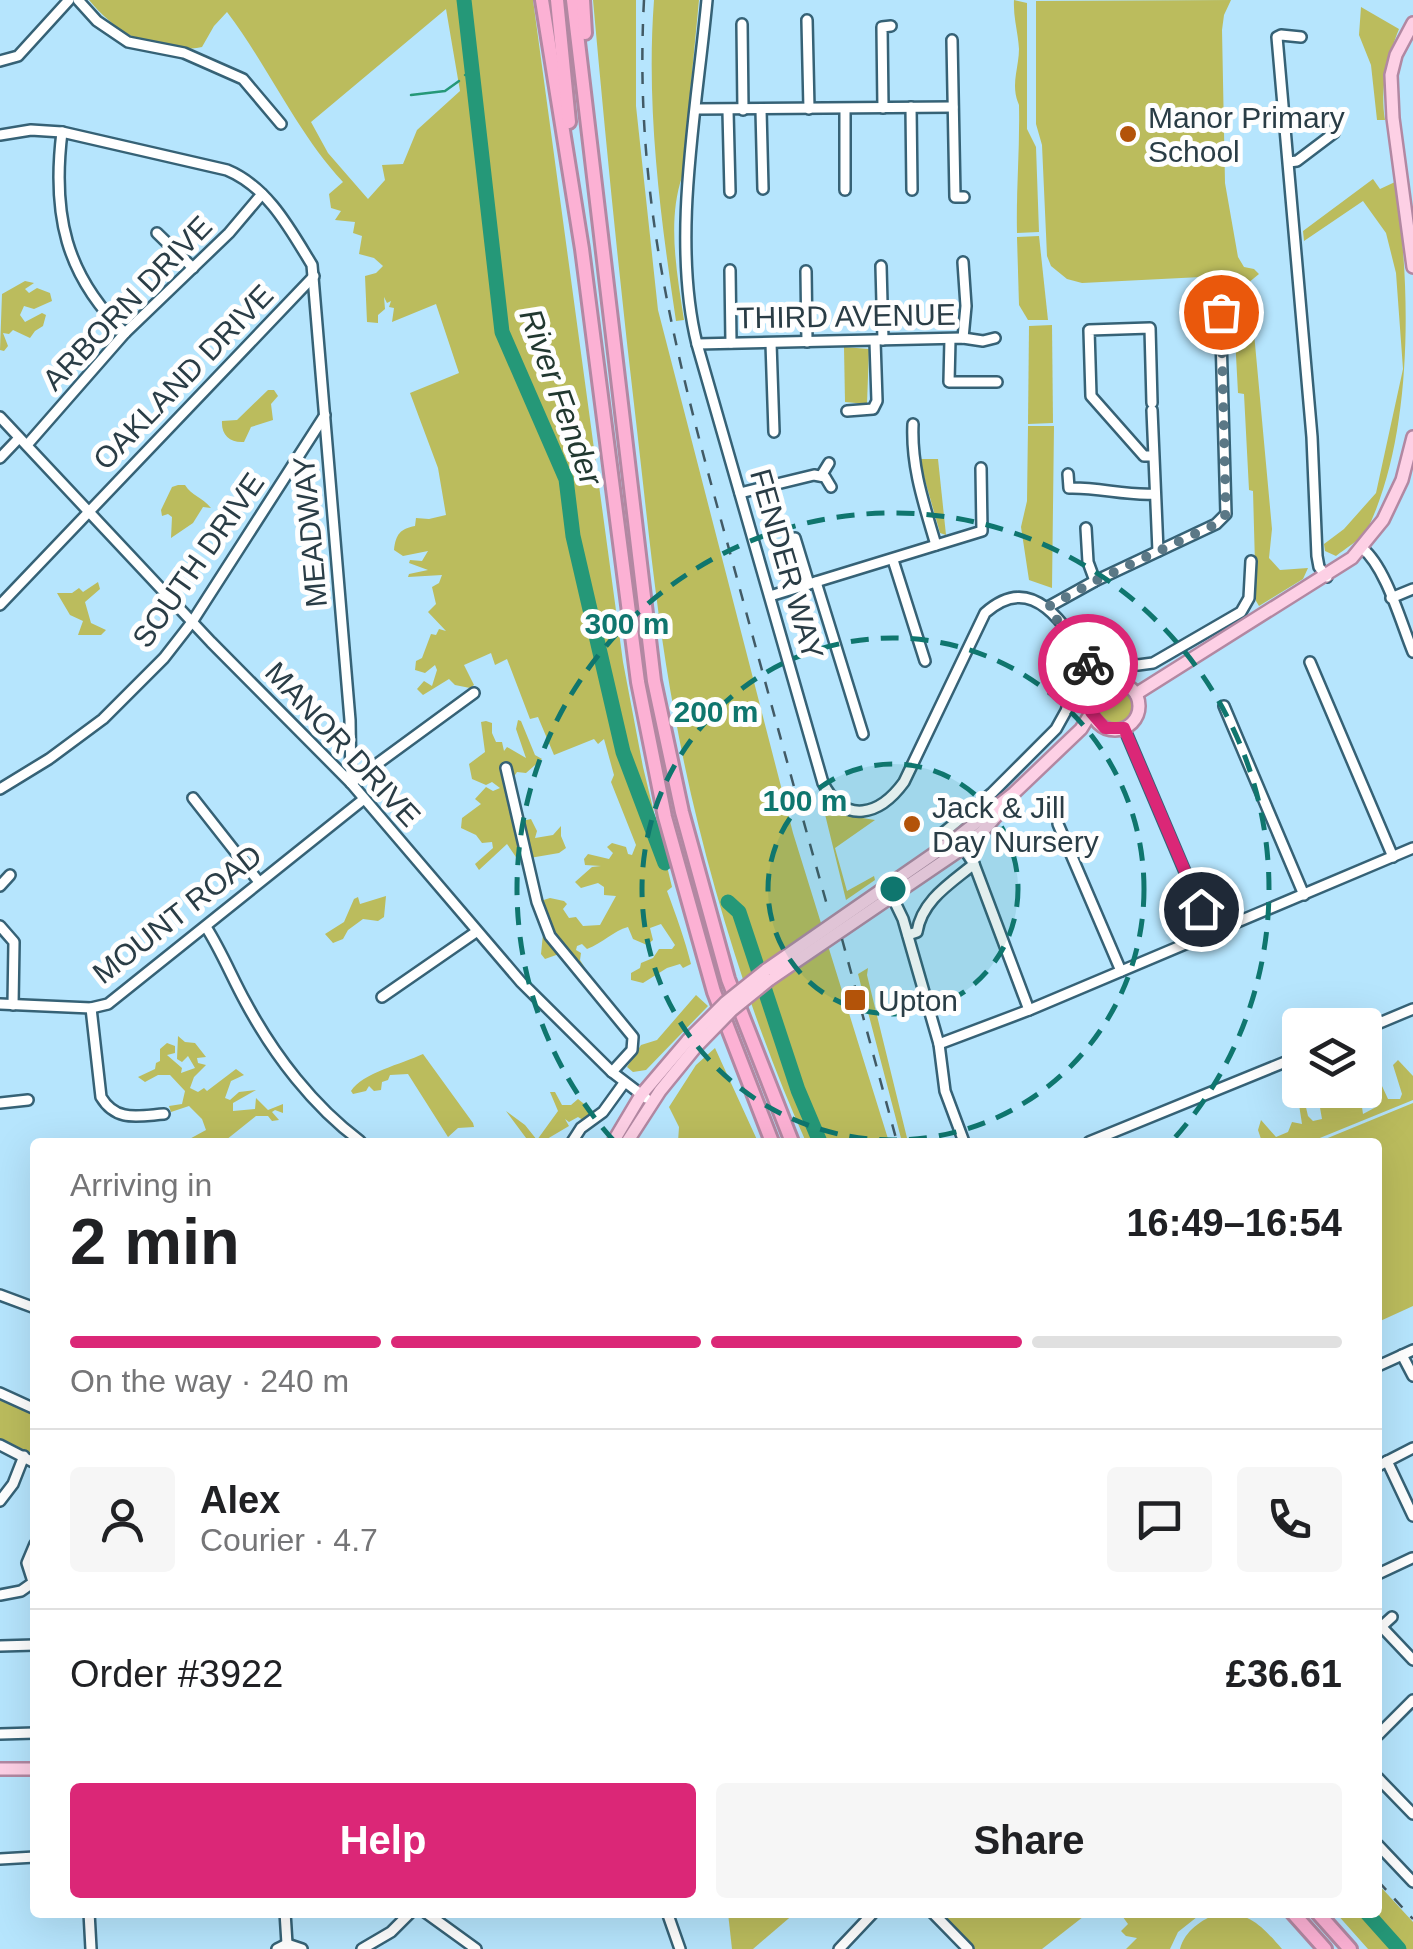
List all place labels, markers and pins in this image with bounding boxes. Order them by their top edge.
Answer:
place label: Manor Primary School [1148,101,1345,168]
marker: Manor Primary School [1117,123,1139,145]
pin [1179,270,1264,355]
place label: Jack & Jill Day Nursery [932,791,1099,858]
marker: Jack & Jill Day Nursery [901,813,923,835]
pin [1159,867,1244,952]
centre of rings [875,871,911,907]
place label: Upton [878,984,958,1017]
marker: Upton [842,987,868,1013]

